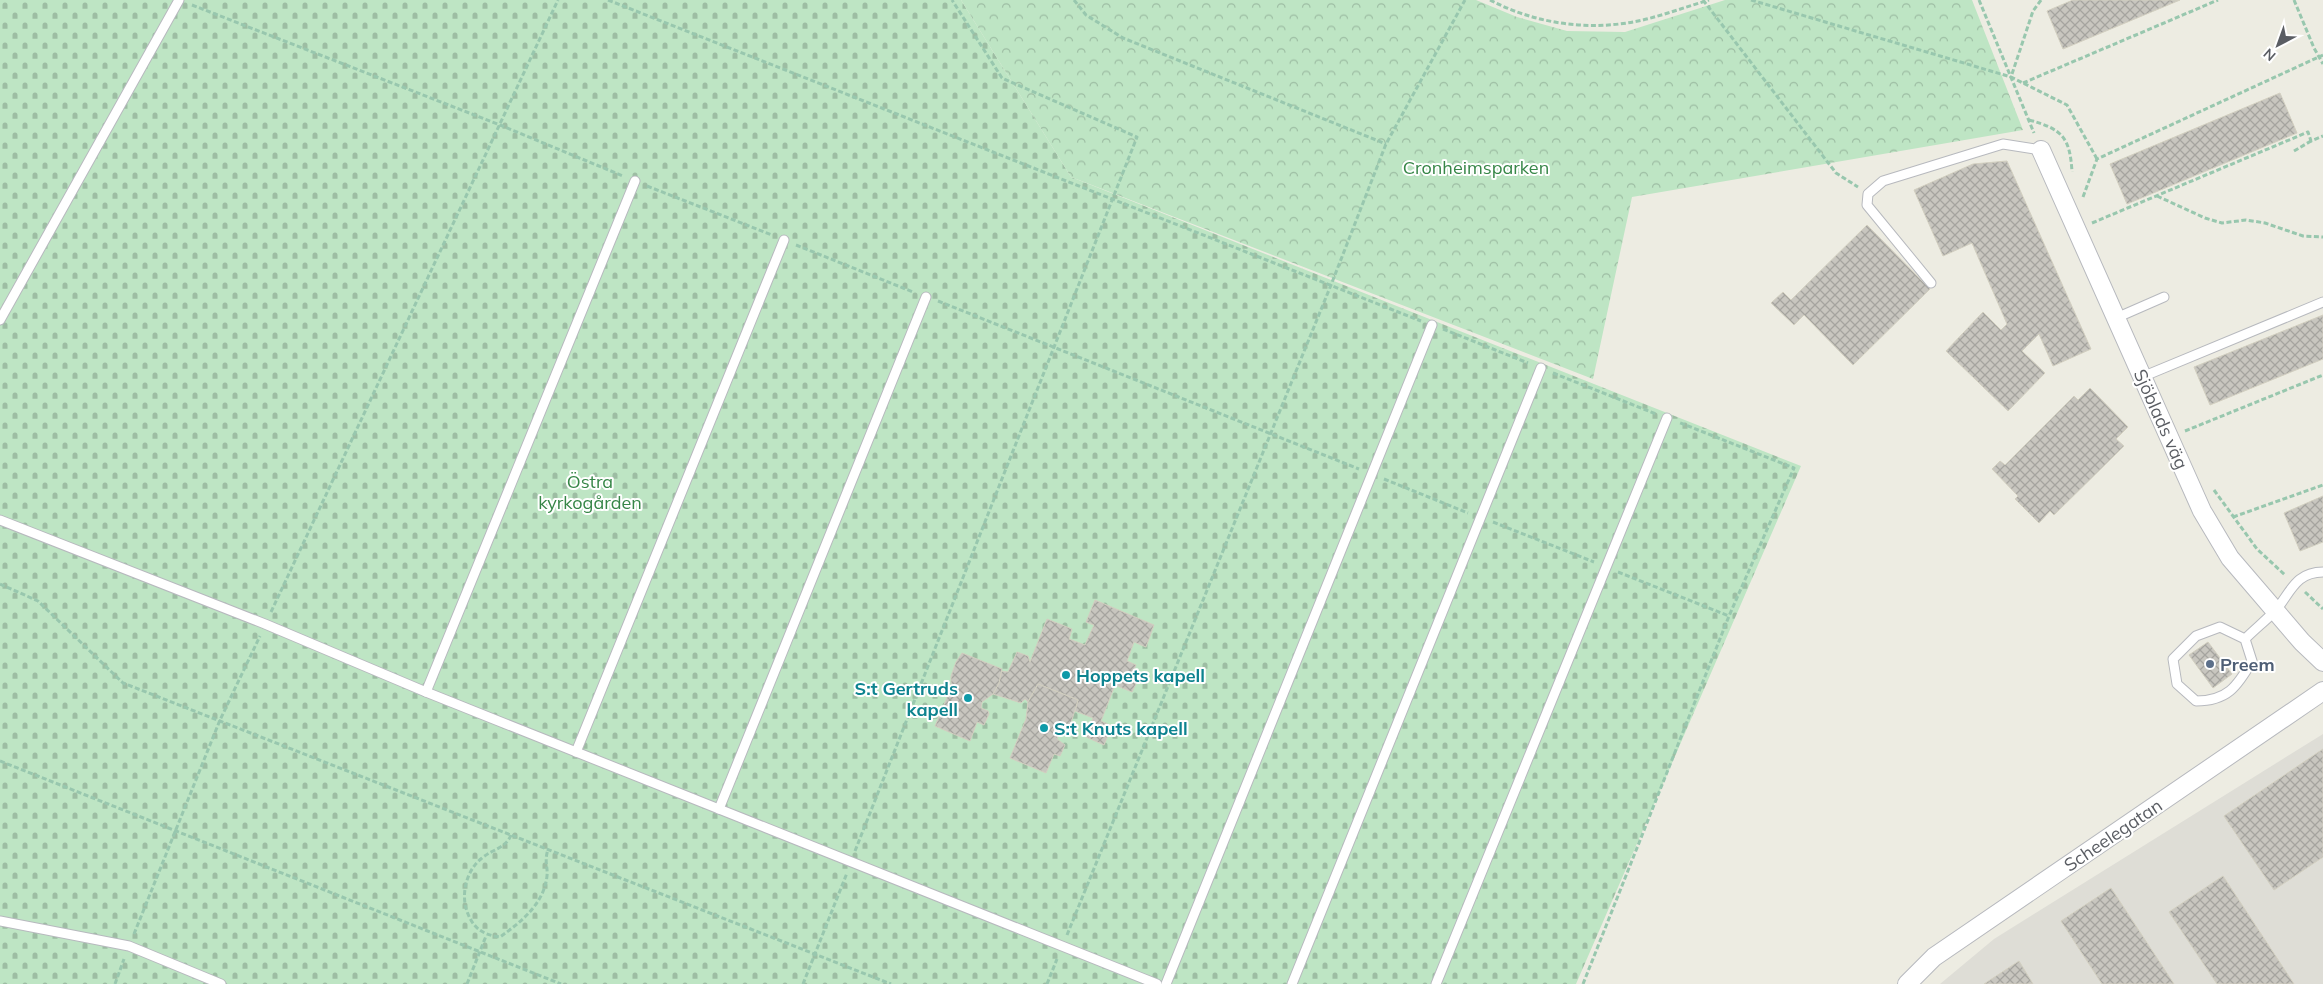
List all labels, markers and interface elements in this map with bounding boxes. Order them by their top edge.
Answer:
north arrow [2253,20,2303,70]
text: N [2260,45,2279,65]
park label: Cronheimsparken [1403,156,1549,179]
street label: Sjöblads väg [2129,365,2193,473]
park label: Östra kyrkogården [538,470,642,514]
place label: Preem [2220,653,2275,676]
marker: Preem [2204,658,2216,670]
place label: Hoppets kapell [1076,664,1205,687]
marker: Hoppets kapell [1060,669,1072,681]
place label: S:t Gertruds kapell [855,677,958,721]
marker: S:t Gertruds kapell [962,692,974,704]
place label: S:t Knuts kapell [1054,717,1188,740]
marker: S:t Knuts kapell [1038,722,1050,734]
street label: Scheelegatan [2059,794,2167,876]

